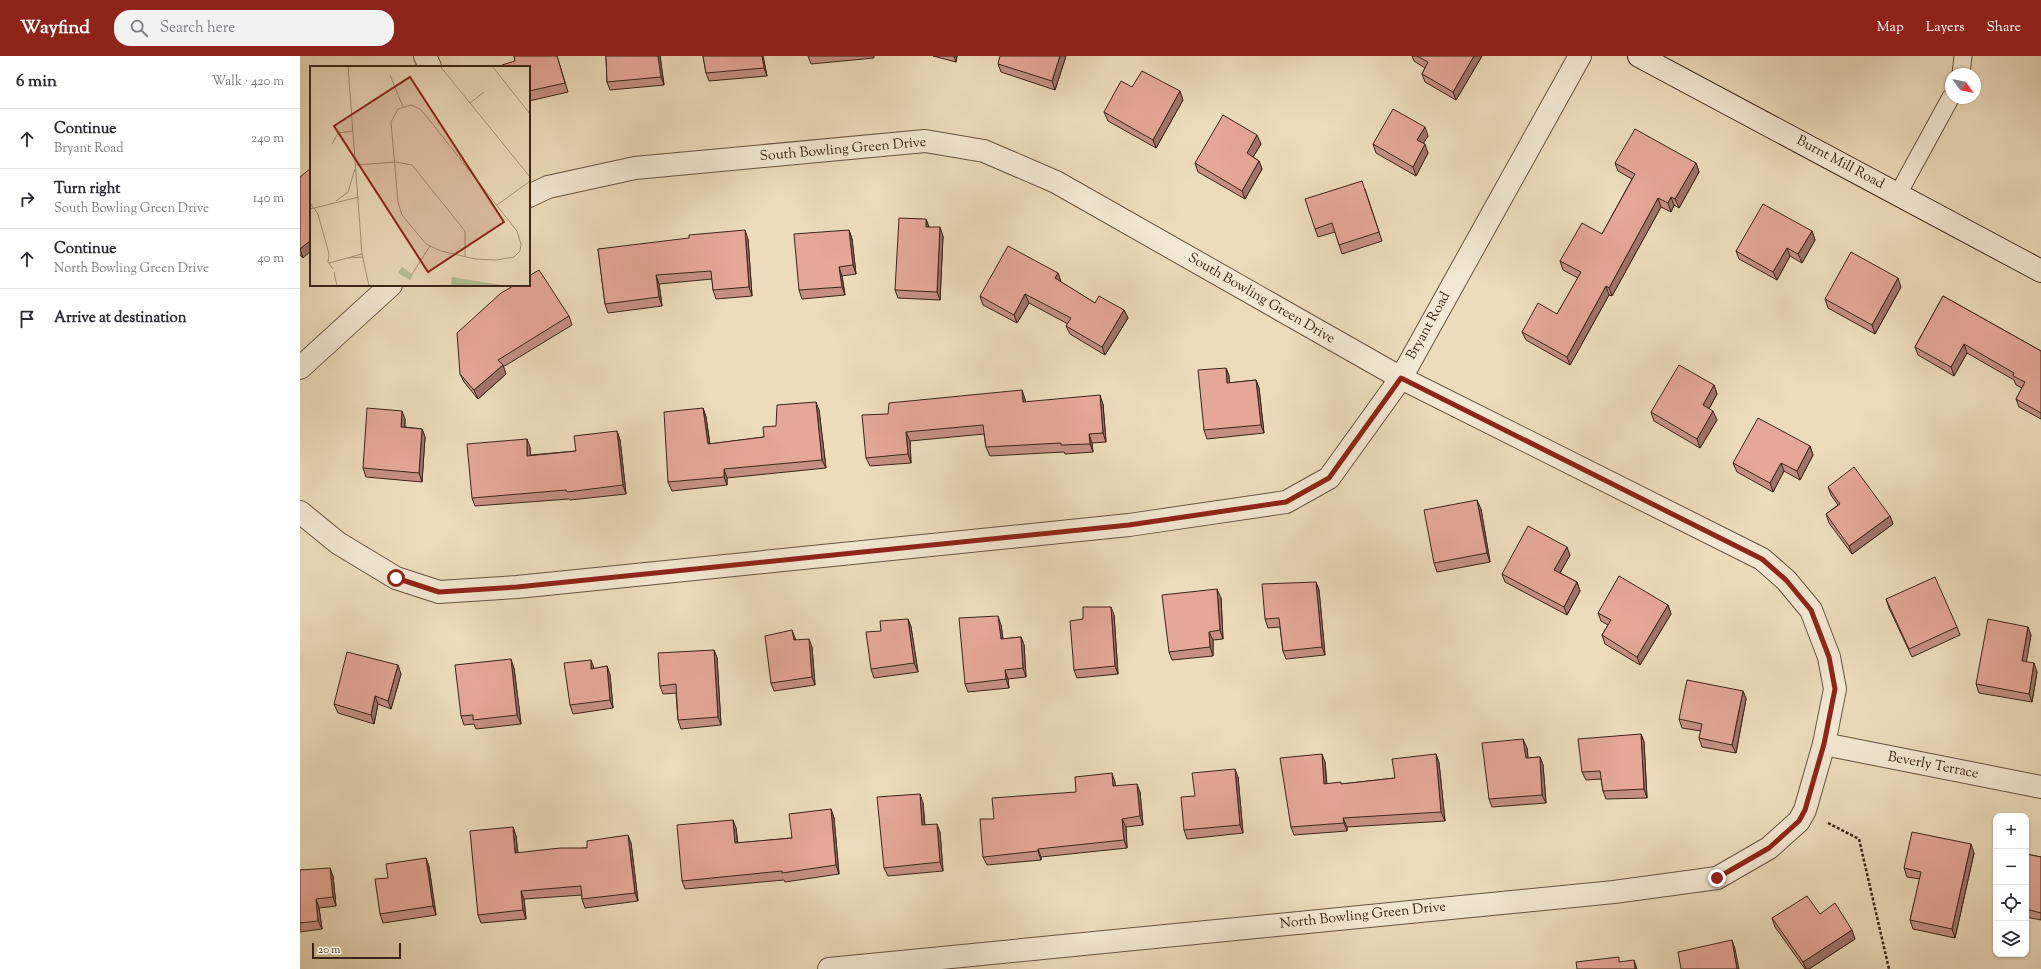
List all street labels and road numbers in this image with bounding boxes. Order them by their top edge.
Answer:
street label: Burnt Mill Road [1792,131,1888,195]
street label: South Bowling Green Drive [759,133,927,167]
street label: South Bowling Green Drive [1184,249,1338,349]
street label: Bryant Road [1402,288,1456,364]
street label: Beverly Terrace [1886,747,1980,785]
street label: North Bowling Green Drive [1279,897,1447,935]

